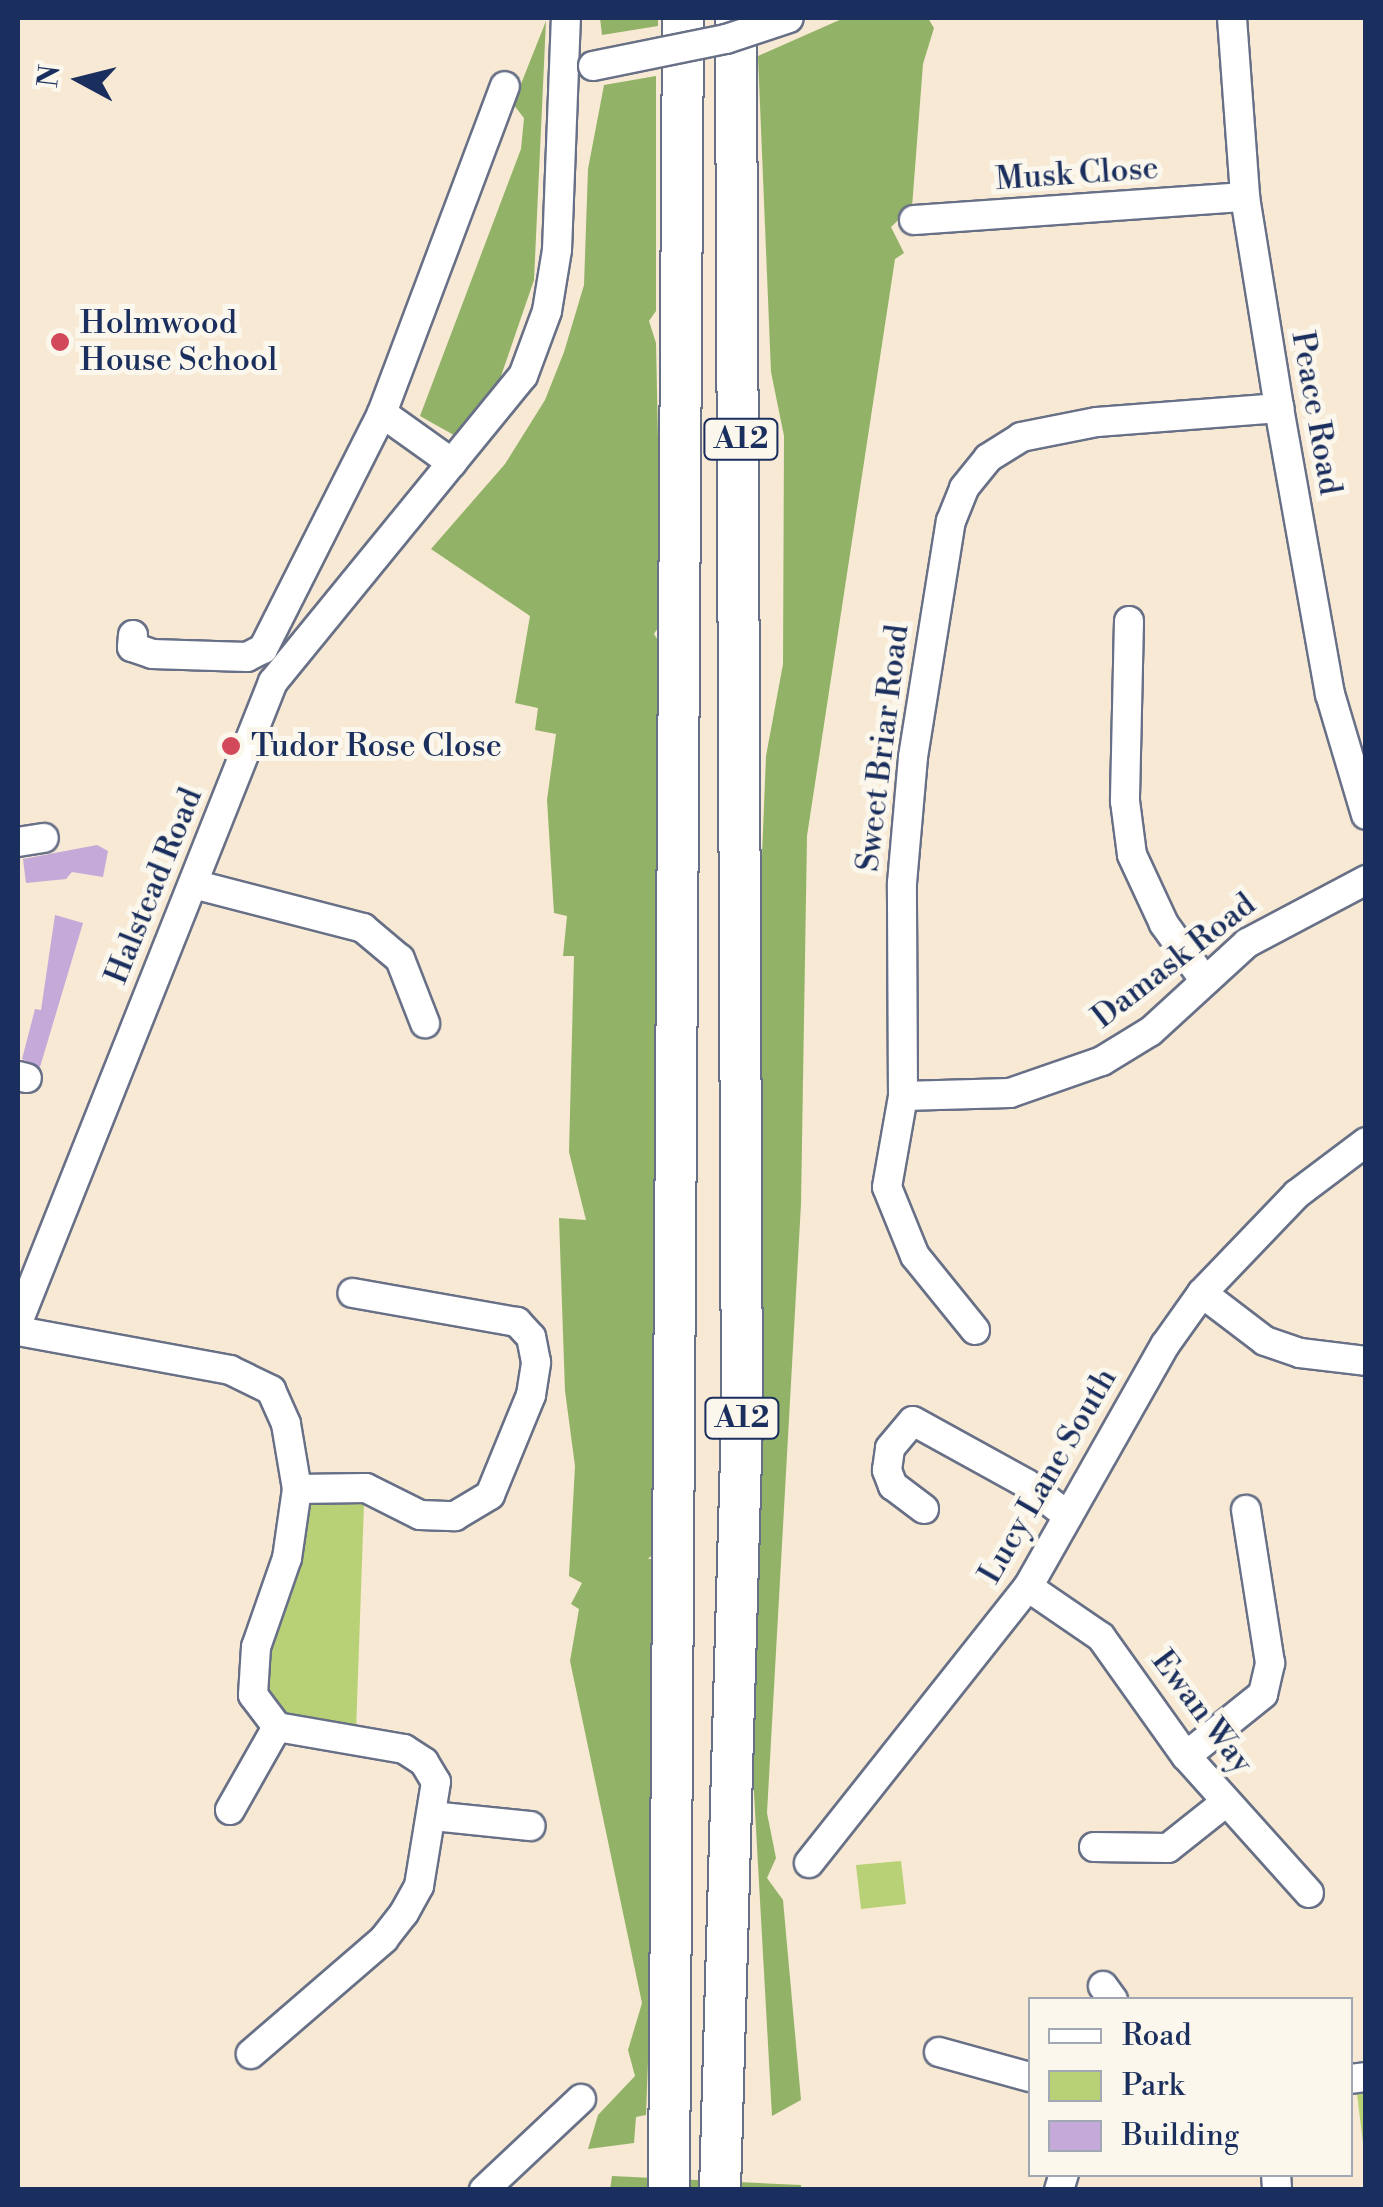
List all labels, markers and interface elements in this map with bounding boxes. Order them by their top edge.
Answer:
north arrow [30,30,130,130]
text: N [31,63,68,89]
street label: Musk Close [994,149,1160,199]
place label: Holmwood House School [80,305,277,380]
street label: Peace Road [1283,328,1349,498]
marker: Holmwood House School [49,331,71,353]
road number: A12 [701,414,781,464]
street label: Sweet Briar Road [849,622,917,874]
place label: Tudor Rose Close [251,727,502,765]
marker: Tudor Rose Close [220,735,242,757]
street label: Halstead Road [97,782,211,990]
street label: Damask Road [1085,885,1263,1037]
street label: Lucy Lane South [971,1361,1125,1591]
road number: A12 [702,1393,782,1443]
street label: Ewan Way [1143,1643,1261,1781]
legend [1028,1997,1353,2177]
text: Road [1122,2017,1192,2055]
text: Park [1122,2067,1184,2105]
text: Building [1122,2117,1239,2155]

